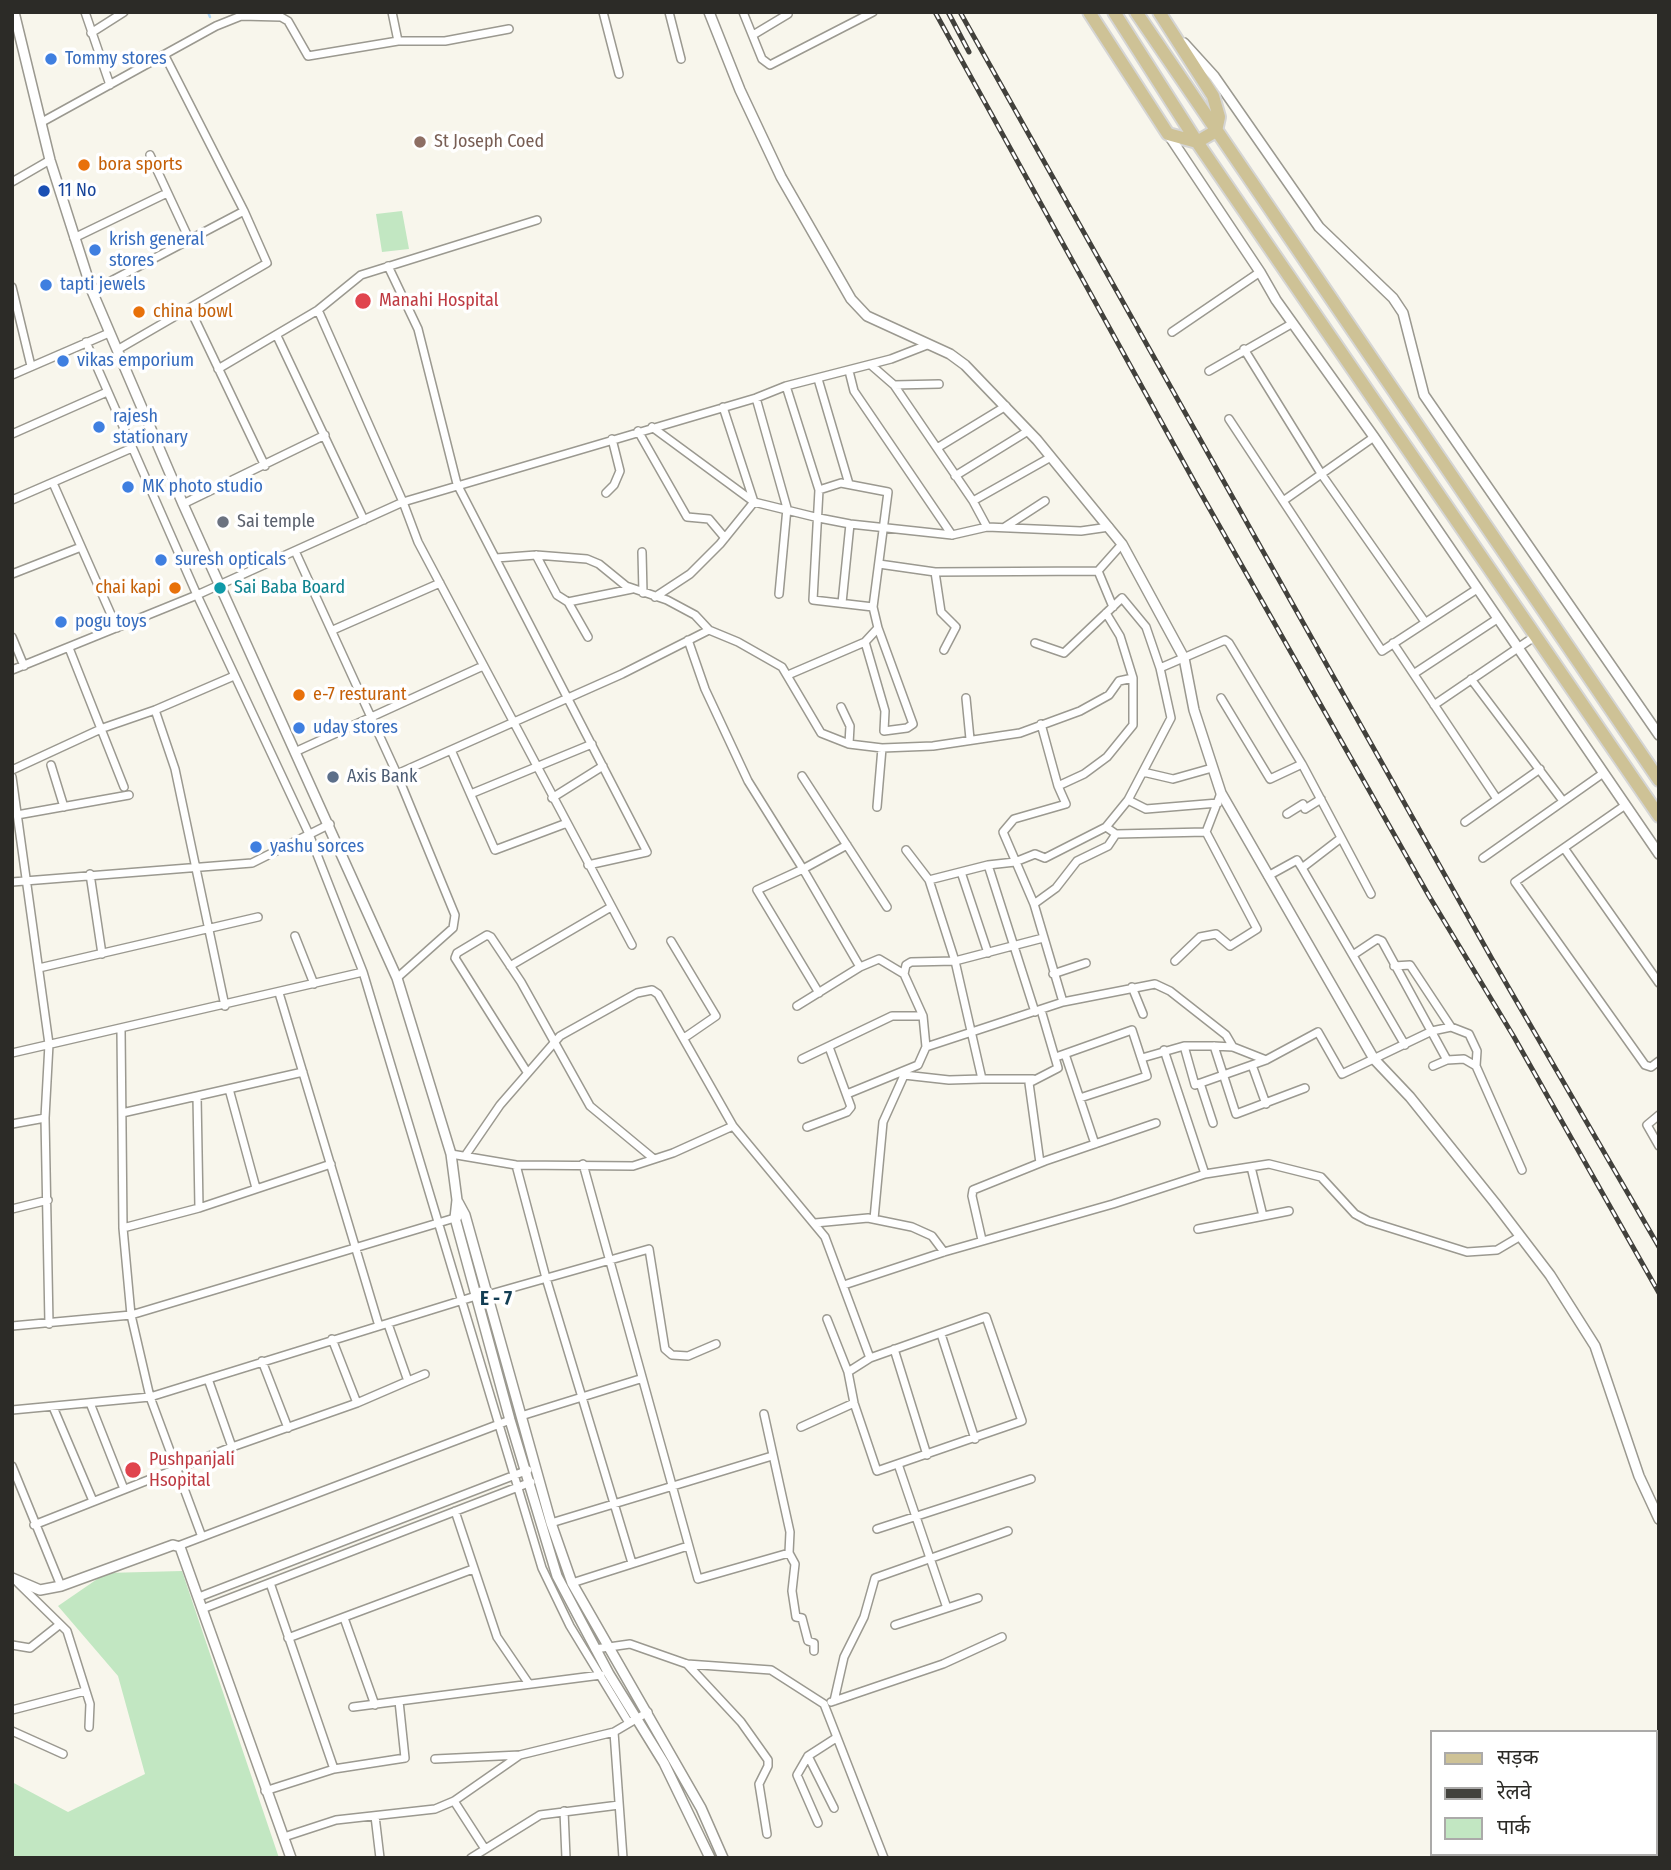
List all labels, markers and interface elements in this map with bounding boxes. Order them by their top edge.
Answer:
place label: Tommy stores [65,48,167,70]
marker: Tommy stores [43,51,59,67]
place label: St Joseph Coed [434,131,544,153]
marker: St Joseph Coed [412,134,428,150]
place label: bora sports [98,154,182,176]
marker: bora sports [76,157,92,173]
place label: 11 No [58,180,96,202]
marker: 11 No [36,183,52,199]
place label: krish general stores [109,229,204,272]
marker: krish general stores [87,242,103,258]
place label: tapti jewels [60,274,145,296]
marker: tapti jewels [38,277,54,293]
place label: Manahi Hospital [379,290,499,312]
marker: Manahi Hospital [353,291,373,311]
place label: china bowl [153,301,233,323]
marker: china bowl [131,304,147,320]
place label: vikas emporium [77,350,194,372]
marker: vikas emporium [55,353,71,369]
place label: rajesh stationary [113,406,188,448]
marker: rajesh stationary [91,419,107,435]
place label: MK photo studio [142,476,263,498]
marker: MK photo studio [120,479,136,495]
place label: Sai temple [237,511,315,533]
marker: Sai temple [215,514,231,530]
place label: suresh opticals [175,549,286,571]
marker: suresh opticals [153,552,169,568]
place label: chai kapi [95,577,161,599]
place label: Sai Baba Board [234,577,345,599]
marker: chai kapi [167,580,183,596]
marker: Sai Baba Board [212,580,228,596]
place label: pogu toys [75,611,147,633]
marker: pogu toys [53,614,69,630]
place label: e-7 resturant [313,684,407,706]
marker: e-7 resturant [291,687,307,703]
place label: uday stores [313,717,398,739]
marker: uday stores [291,720,307,736]
place label: Axis Bank [347,766,417,788]
marker: Axis Bank [325,769,341,785]
place label: yashu sorces [270,836,364,858]
marker: yashu sorces [248,839,264,855]
district label: E - 7 [480,1289,512,1311]
place label: Pushpanjali Hsopital [149,1449,235,1492]
marker: Pushpanjali Hsopital [123,1460,143,1480]
legend [1430,1730,1657,1856]
text: सड़क [1497,1744,1539,1770]
text: रेलवे [1497,1779,1532,1805]
text: पार्क [1497,1814,1531,1840]

